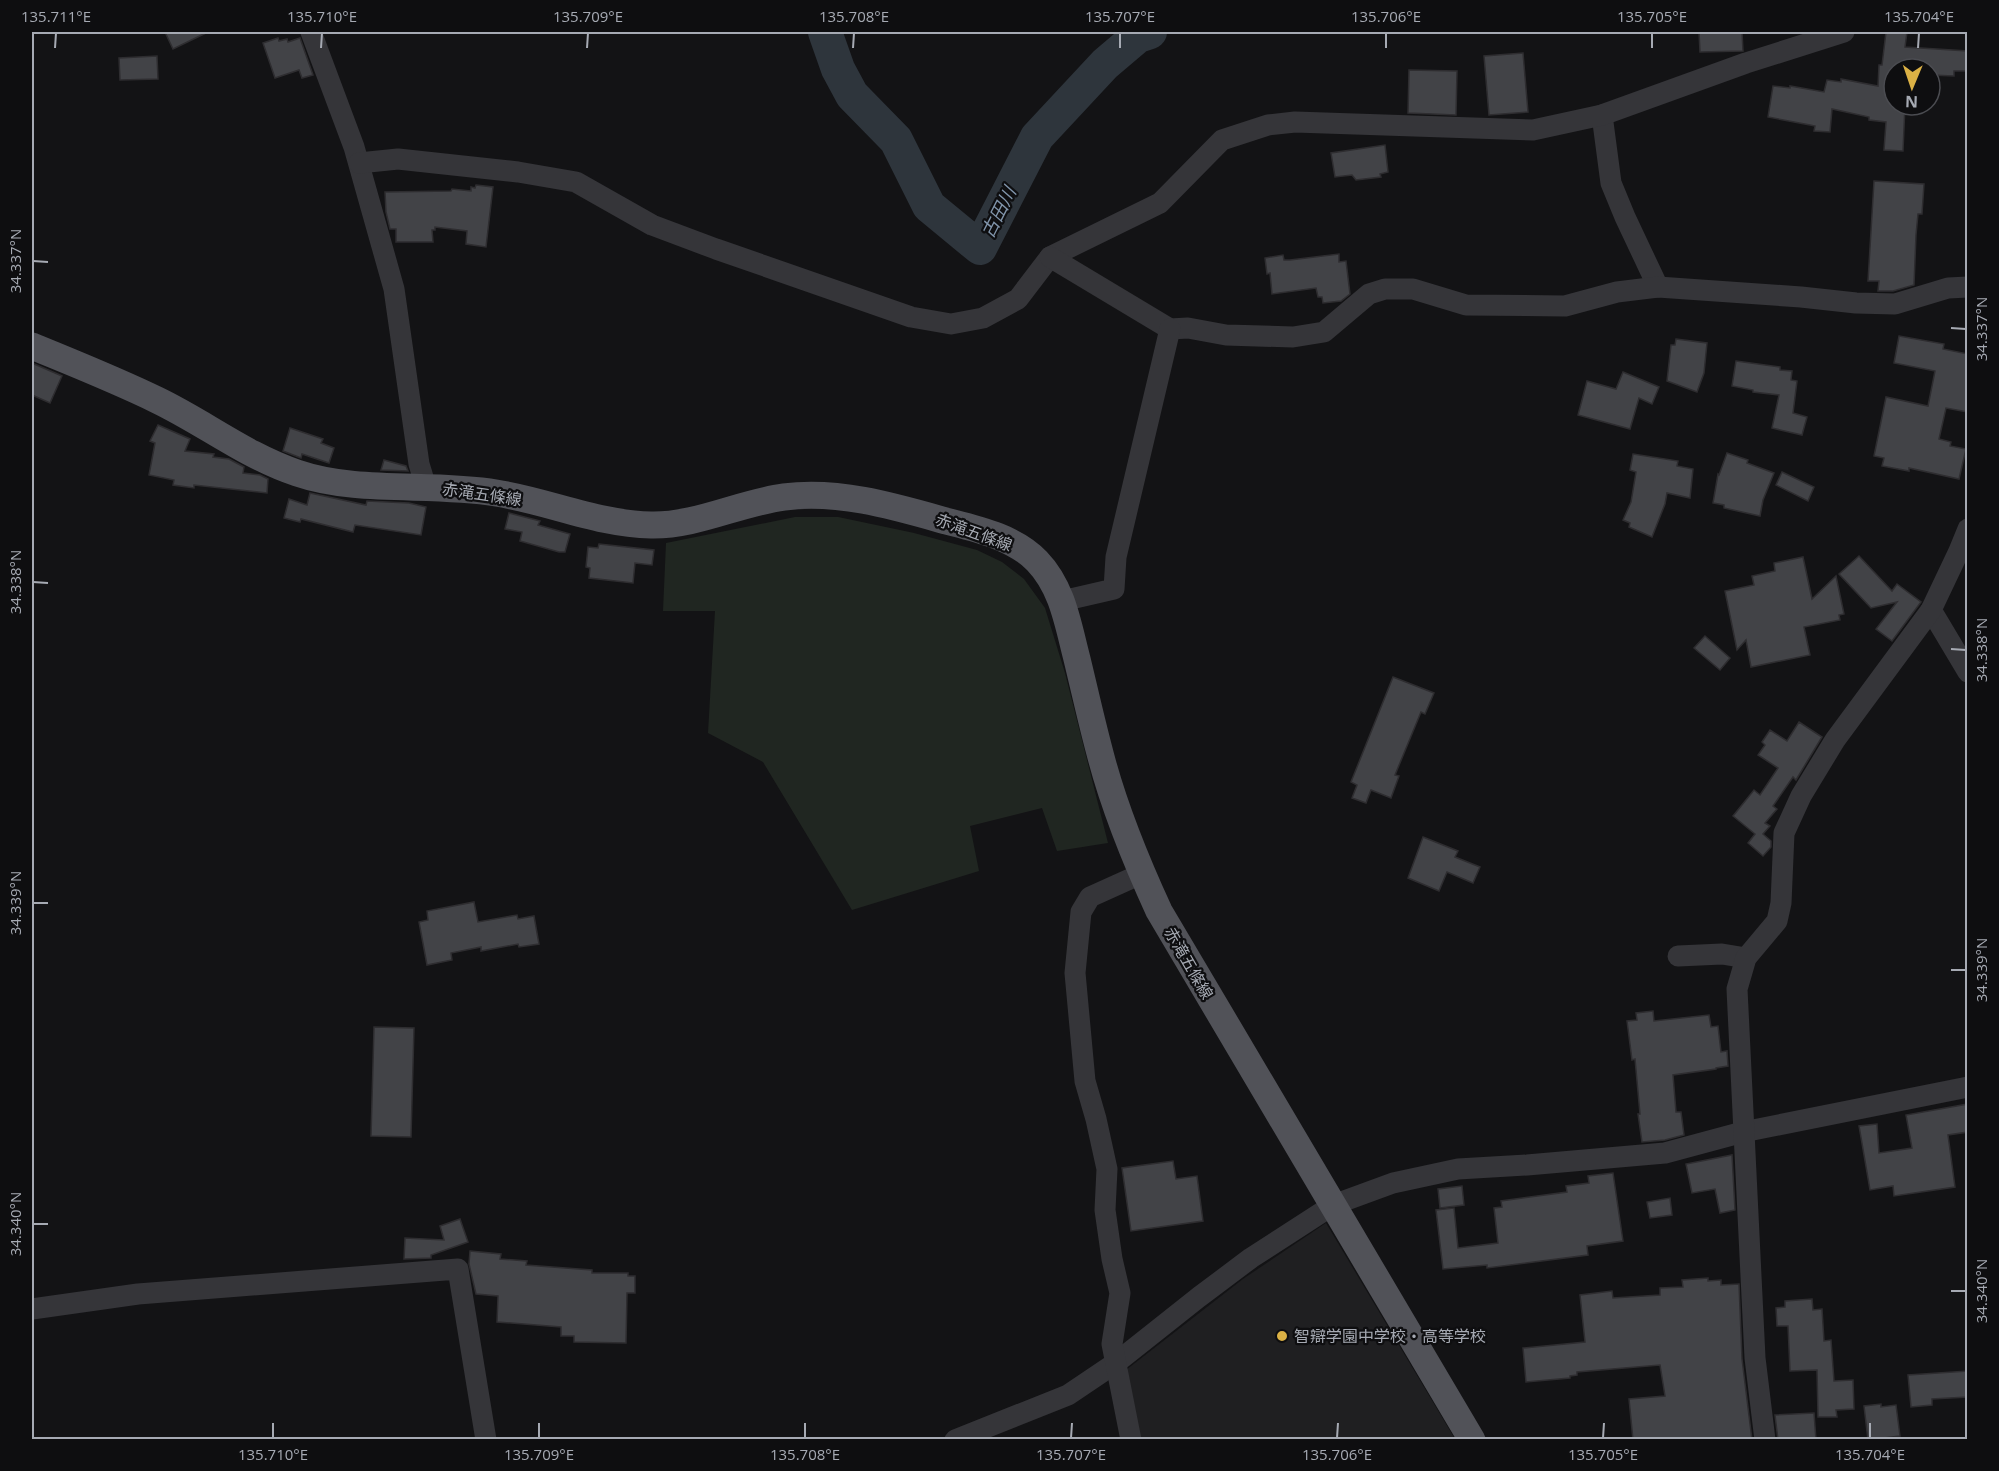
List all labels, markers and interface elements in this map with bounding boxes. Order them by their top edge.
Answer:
text: 135.711°E [21,6,91,26]
text: 135.710°E [287,6,357,26]
text: 135.709°E [553,6,623,26]
text: 135.708°E [819,6,889,26]
text: 135.707°E [1085,6,1155,26]
text: 135.706°E [1351,6,1421,26]
text: 135.705°E [1617,6,1687,26]
text: 135.704°E [1884,6,1954,26]
north arrow [1882,57,1942,117]
text: N [1905,91,1918,113]
water label: 古田川 [975,181,1022,242]
text: 34.337°N [5,229,25,293]
text: 34.337°N [1971,297,1991,361]
street label: 赤滝五條線 [441,478,523,510]
street label: 赤滝五條線 [933,508,1015,556]
text: 34.338°N [5,550,25,614]
text: 34.338°N [1971,618,1991,682]
text: 34.339°N [5,871,25,935]
street label: 赤滝五條線 [1159,923,1219,1003]
text: 34.339°N [1971,938,1991,1002]
text: 34.340°N [5,1192,25,1256]
text: 34.340°N [1971,1259,1991,1323]
place label: 智辯学園中学校・高等学校 [1294,1325,1486,1347]
marker: 智辯学園中学校・高等学校 [1275,1329,1289,1343]
text: 135.710°E [238,1444,308,1464]
text: 135.709°E [504,1444,574,1464]
text: 135.708°E [770,1444,840,1464]
text: 135.707°E [1036,1444,1106,1464]
text: 135.706°E [1302,1444,1372,1464]
text: 135.705°E [1568,1444,1638,1464]
text: 135.704°E [1835,1444,1905,1464]

